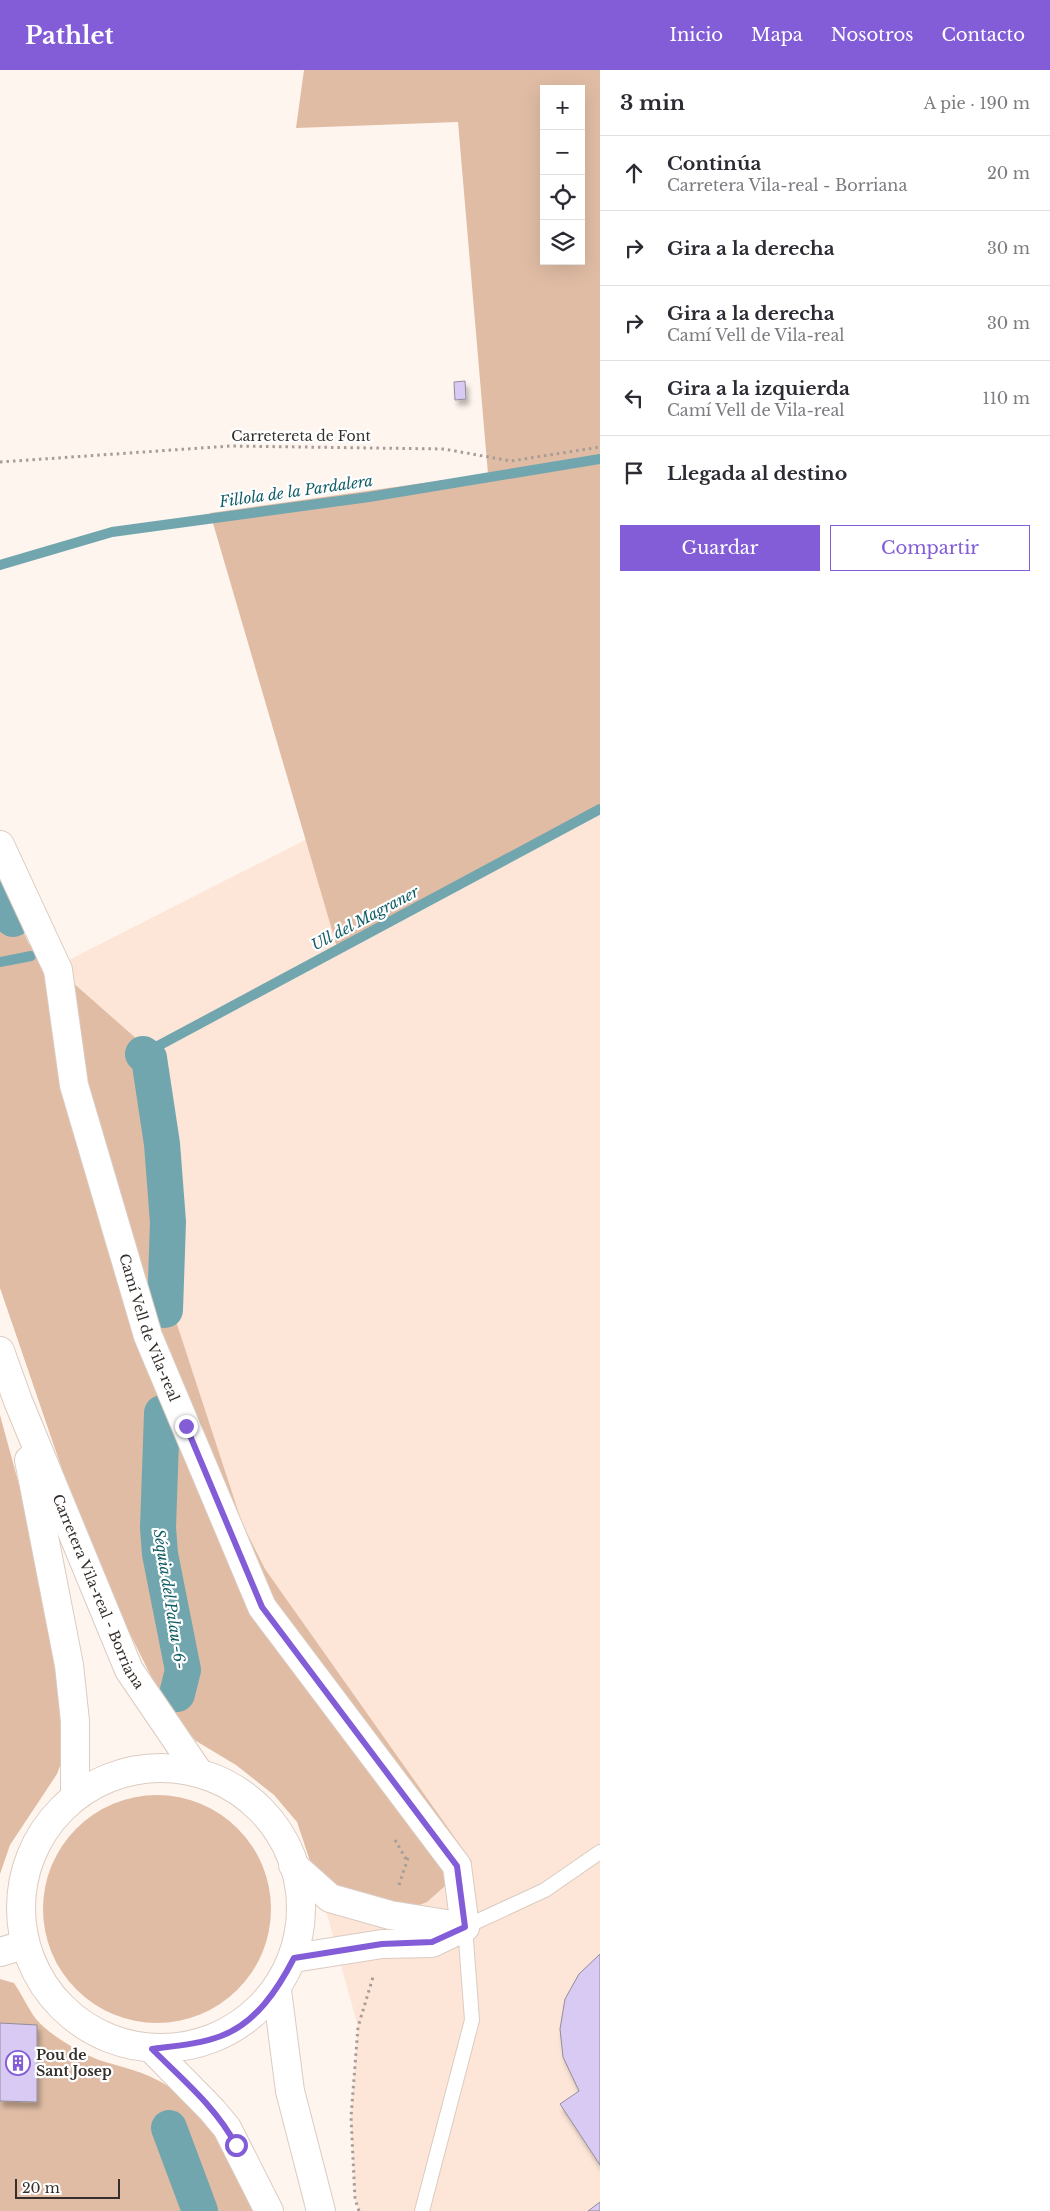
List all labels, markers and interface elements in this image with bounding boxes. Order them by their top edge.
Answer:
text: Pathlet [25,21,114,50]
text: Inicio [669,24,723,46]
text: Mapa [751,24,803,46]
text: Nosotros [831,24,913,46]
text: Contacto [941,24,1025,46]
map controls [540,85,585,265]
button: + [540,85,585,130]
text: 3 min [620,90,685,116]
text: A pie · 190 m [924,93,1030,113]
button: − [540,130,585,175]
text: Continúa [667,152,761,175]
icon: ahead [620,159,648,187]
text: 20 m [987,163,1030,183]
button: locate [540,175,585,220]
text: Carretera Vila-real - Borriana [667,175,907,195]
button: layers [540,220,585,265]
icon: right [620,234,648,262]
text: Gira a la derecha [667,237,835,260]
text: 30 m [987,238,1030,258]
text: Gira a la derecha [667,302,835,325]
icon: right [620,309,648,337]
text: 30 m [987,313,1030,333]
text: Camí Vell de Vila-real [667,325,845,345]
text: Gira a la izquierda [667,377,850,400]
icon: left [620,384,648,412]
text: 110 m [983,388,1030,408]
text: Camí Vell de Vila-real [667,400,845,420]
street label: Carretereta de Font [231,427,371,445]
icon: arrive [620,459,648,487]
text: Llegada al destino [667,462,847,485]
water label: Fillola de la Pardalera [217,471,374,511]
button: Guardar [620,525,820,571]
button: Compartir [830,525,1030,571]
water label: Ull del Magraner [308,881,423,954]
street label: Camí Vell de Vila-real [115,1252,184,1405]
route end [175,1415,198,1438]
street label: Carretera Vila-real - Borriana [48,1492,148,1693]
water label: Séquia del Palau -6- [150,1528,190,1670]
place label: Pou de Sant Josep [36,2046,112,2080]
building icon: Pou de Sant Josep [5,2050,31,2076]
route start [225,2134,248,2157]
scale bar [15,2176,120,2199]
text: 20 m [22,2179,60,2197]

